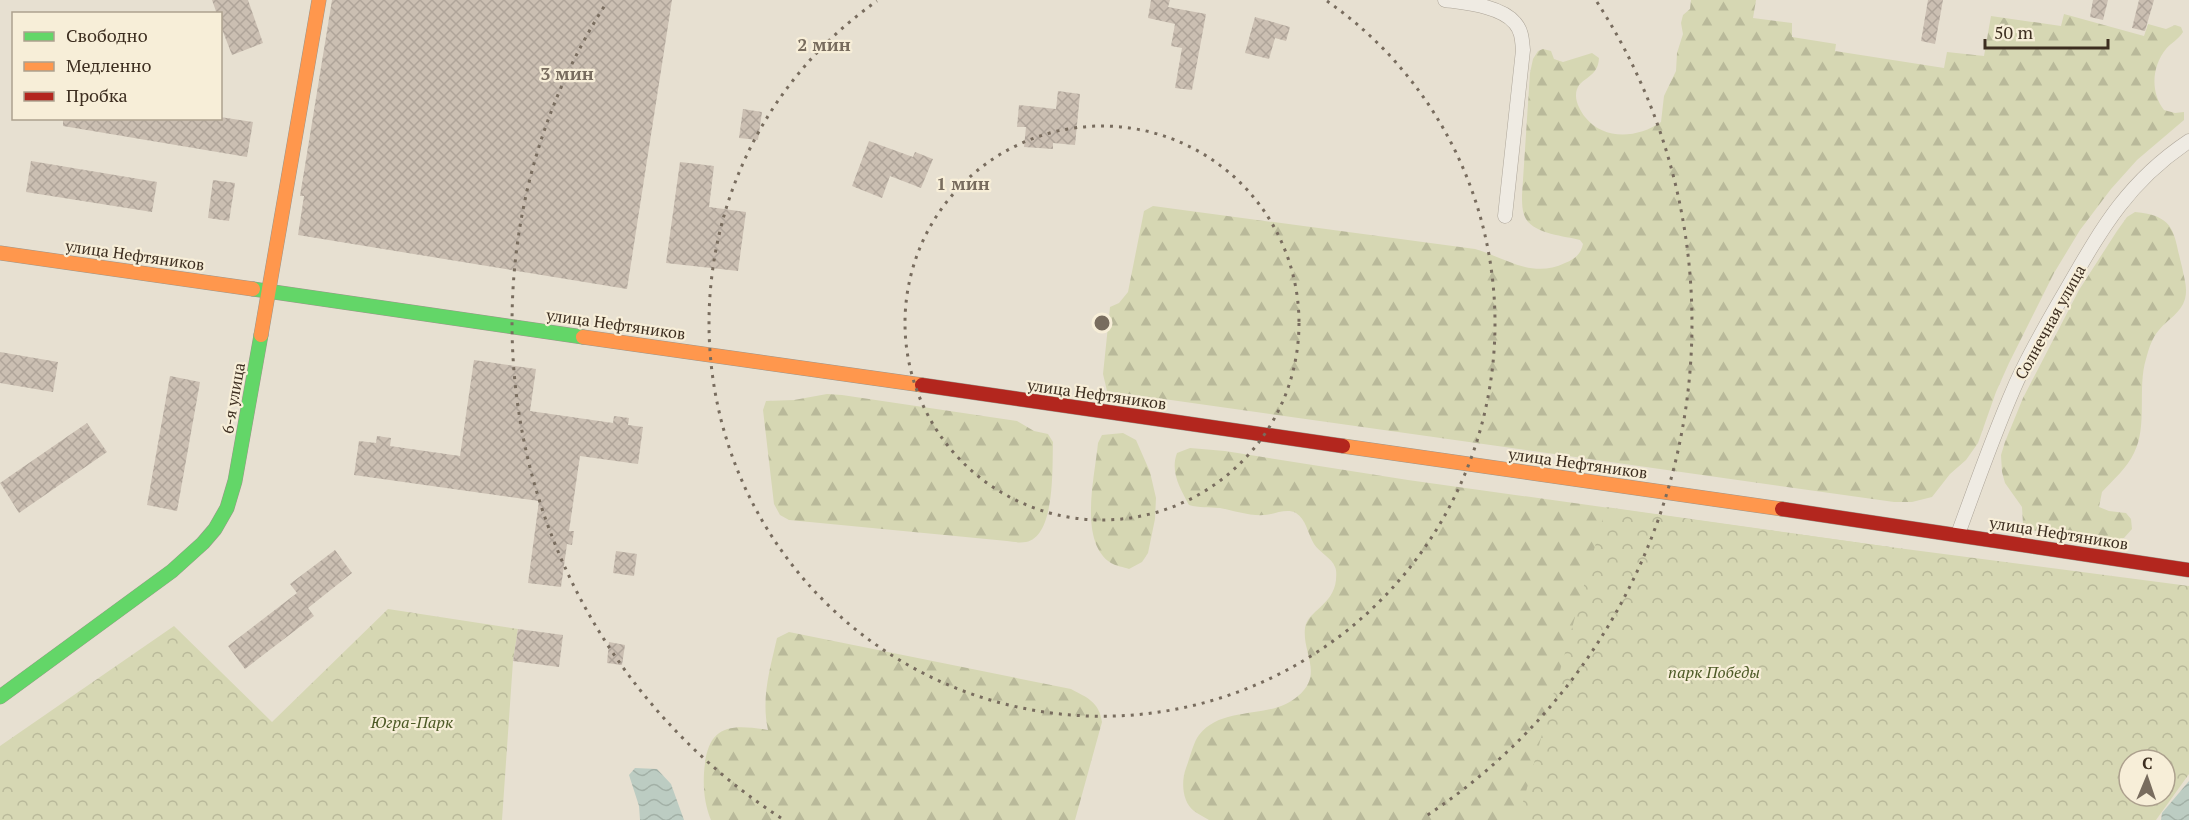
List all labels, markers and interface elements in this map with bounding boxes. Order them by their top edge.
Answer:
legend [12,12,222,120]
scale bar [1985,12,2108,50]
text: 50 m [1994,20,2034,44]
text: Свободно [66,23,148,47]
text: 2 мин [797,32,851,56]
text: Медленно [66,53,152,77]
text: 3 мин [540,61,594,85]
text: Пробка [66,83,128,107]
text: 1 мин [936,171,990,195]
street label: улица Нефтяников [63,234,206,276]
street label: Солнечная улица [2009,261,2091,383]
street label: улица Нефтяников [544,303,687,345]
centre of rings [1092,313,1112,333]
street label: 6-я улица [216,361,250,435]
street label: улица Нефтяников [1025,373,1168,415]
street label: улица Нефтяников [1506,442,1649,484]
street label: улица Нефтяников [1987,511,2130,555]
park label: парк Победы [1668,661,1760,683]
park label: Югра-Парк [370,711,453,733]
north arrow [2117,748,2177,808]
text: С [2142,752,2153,774]

